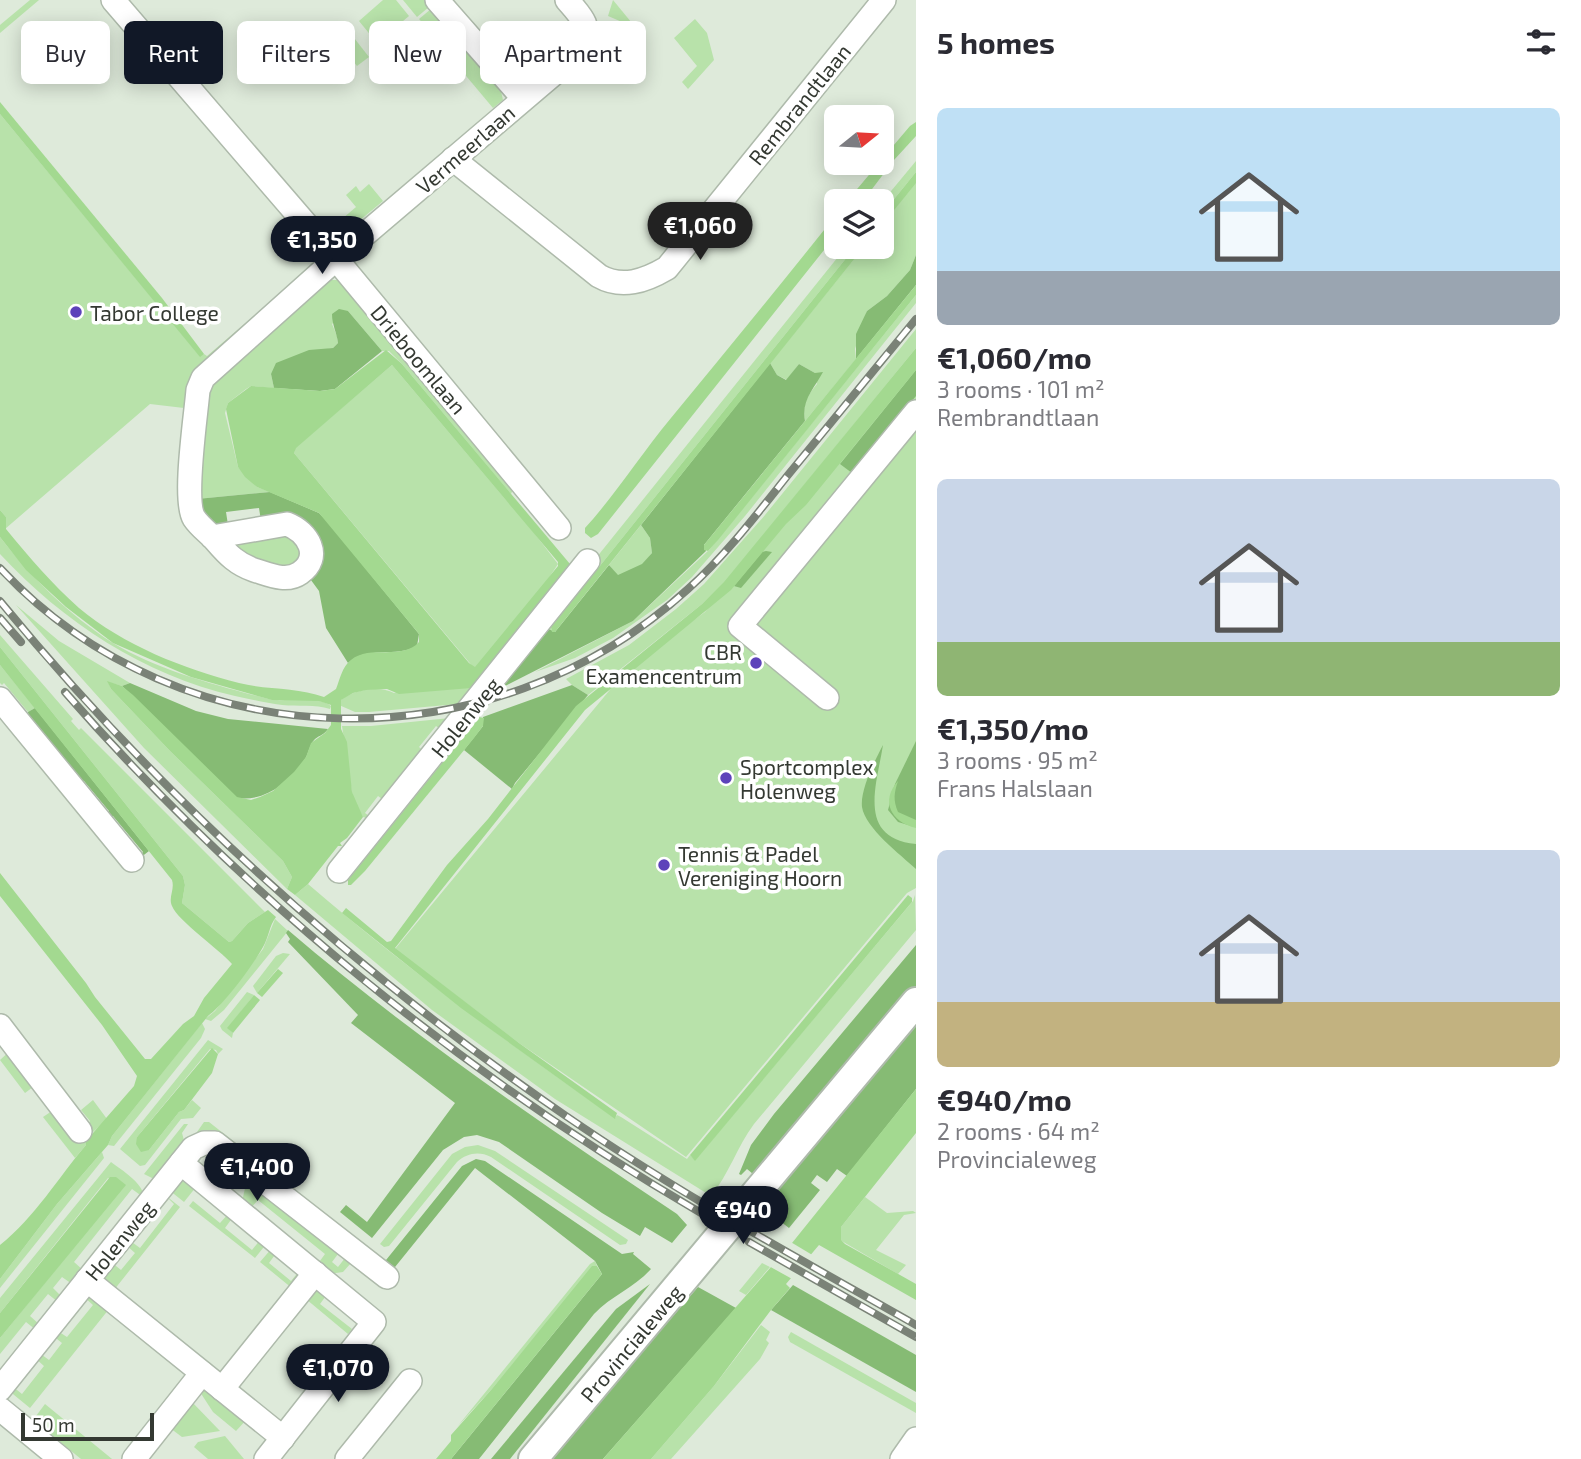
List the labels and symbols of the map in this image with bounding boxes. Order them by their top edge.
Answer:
street label: Rembrandtlaan [743,39,855,169]
street label: Vermeerlaan [411,99,519,199]
north arrow [824,105,894,175]
pin: €1,060 [643,202,757,262]
pin: €1,350 [265,216,379,276]
street label: Drieboomlaan [366,299,472,419]
place label: Tabor College [90,300,219,325]
marker: Tabor College [68,304,84,320]
place label: CBR Examencentrum [585,639,742,688]
marker: CBR Examencentrum [748,655,764,671]
street label: Holenweg [425,672,505,762]
place label: Sportcomplex Holenweg [740,754,874,803]
marker: Sportcomplex Holenweg [718,770,734,786]
place label: Tennis & Padel Vereniging Hoorn [678,841,842,890]
marker: Tennis & Padel Vereniging Hoorn [656,857,672,873]
pin: €1,400 [200,1144,314,1203]
pin: €940 [702,1186,784,1246]
street label: Holenweg [79,1195,159,1285]
street label: Provincialeweg [575,1279,688,1407]
pin: €1,070 [281,1344,395,1404]
scale bar [21,1410,154,1442]

